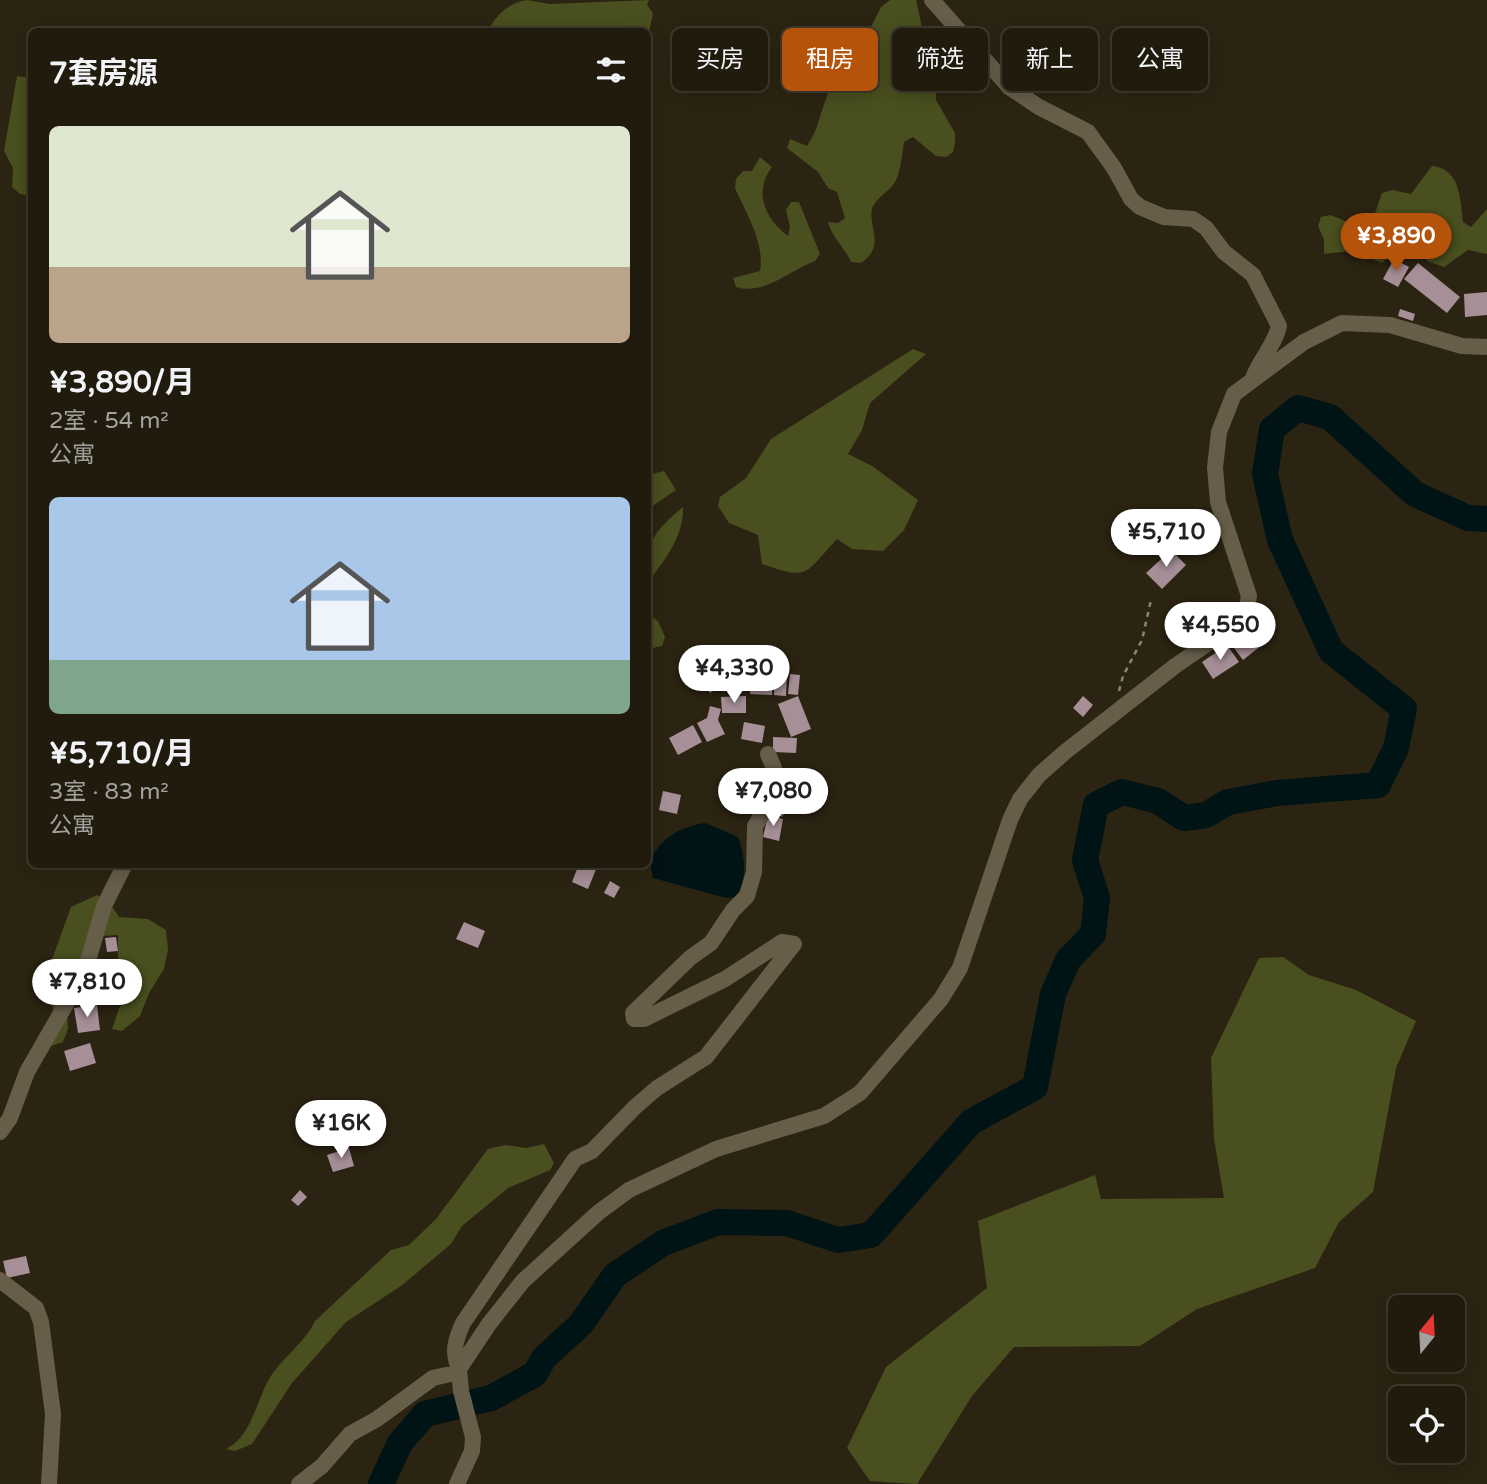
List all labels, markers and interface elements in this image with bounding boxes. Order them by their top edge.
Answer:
chip: 买房 [672,28,768,91]
chip: 租房 [782,28,878,91]
chip: 筛选 [892,28,988,91]
chip: 新上 [1002,28,1098,91]
chip: 公寓 [1112,28,1208,91]
icon: filters [592,51,630,89]
text: 7套房源 [49,55,158,92]
icon: home [277,172,403,298]
pin: ¥3,890 [1339,214,1453,273]
text: ¥3,890 [1357,222,1435,250]
text: ¥3,890/月 [49,364,195,401]
text: 2室 · 54 m² [49,407,169,435]
text: 公寓 [49,441,95,469]
pin: ¥5,710 [1109,510,1223,569]
text: ¥5,710 [1127,518,1205,546]
icon: home [277,543,403,669]
pin: ¥4,550 [1163,602,1277,662]
text: ¥4,550 [1181,611,1259,639]
pin: ¥4,330 [677,646,791,705]
text: ¥4,330 [695,654,773,682]
text: ¥5,710/月 [49,735,195,772]
pin: ¥7,080 [716,768,830,828]
text: ¥7,080 [734,777,812,805]
text: 3室 · 83 m² [49,778,169,806]
text: 公寓 [49,812,95,840]
pin: ¥7,810 [30,960,144,1019]
text: ¥7,810 [48,968,126,996]
pin: ¥16K [300,1100,382,1160]
text: ¥16K [311,1109,371,1137]
north arrow [1388,1295,1465,1372]
map controls [1388,1295,1465,1463]
button: locate [1388,1386,1465,1463]

